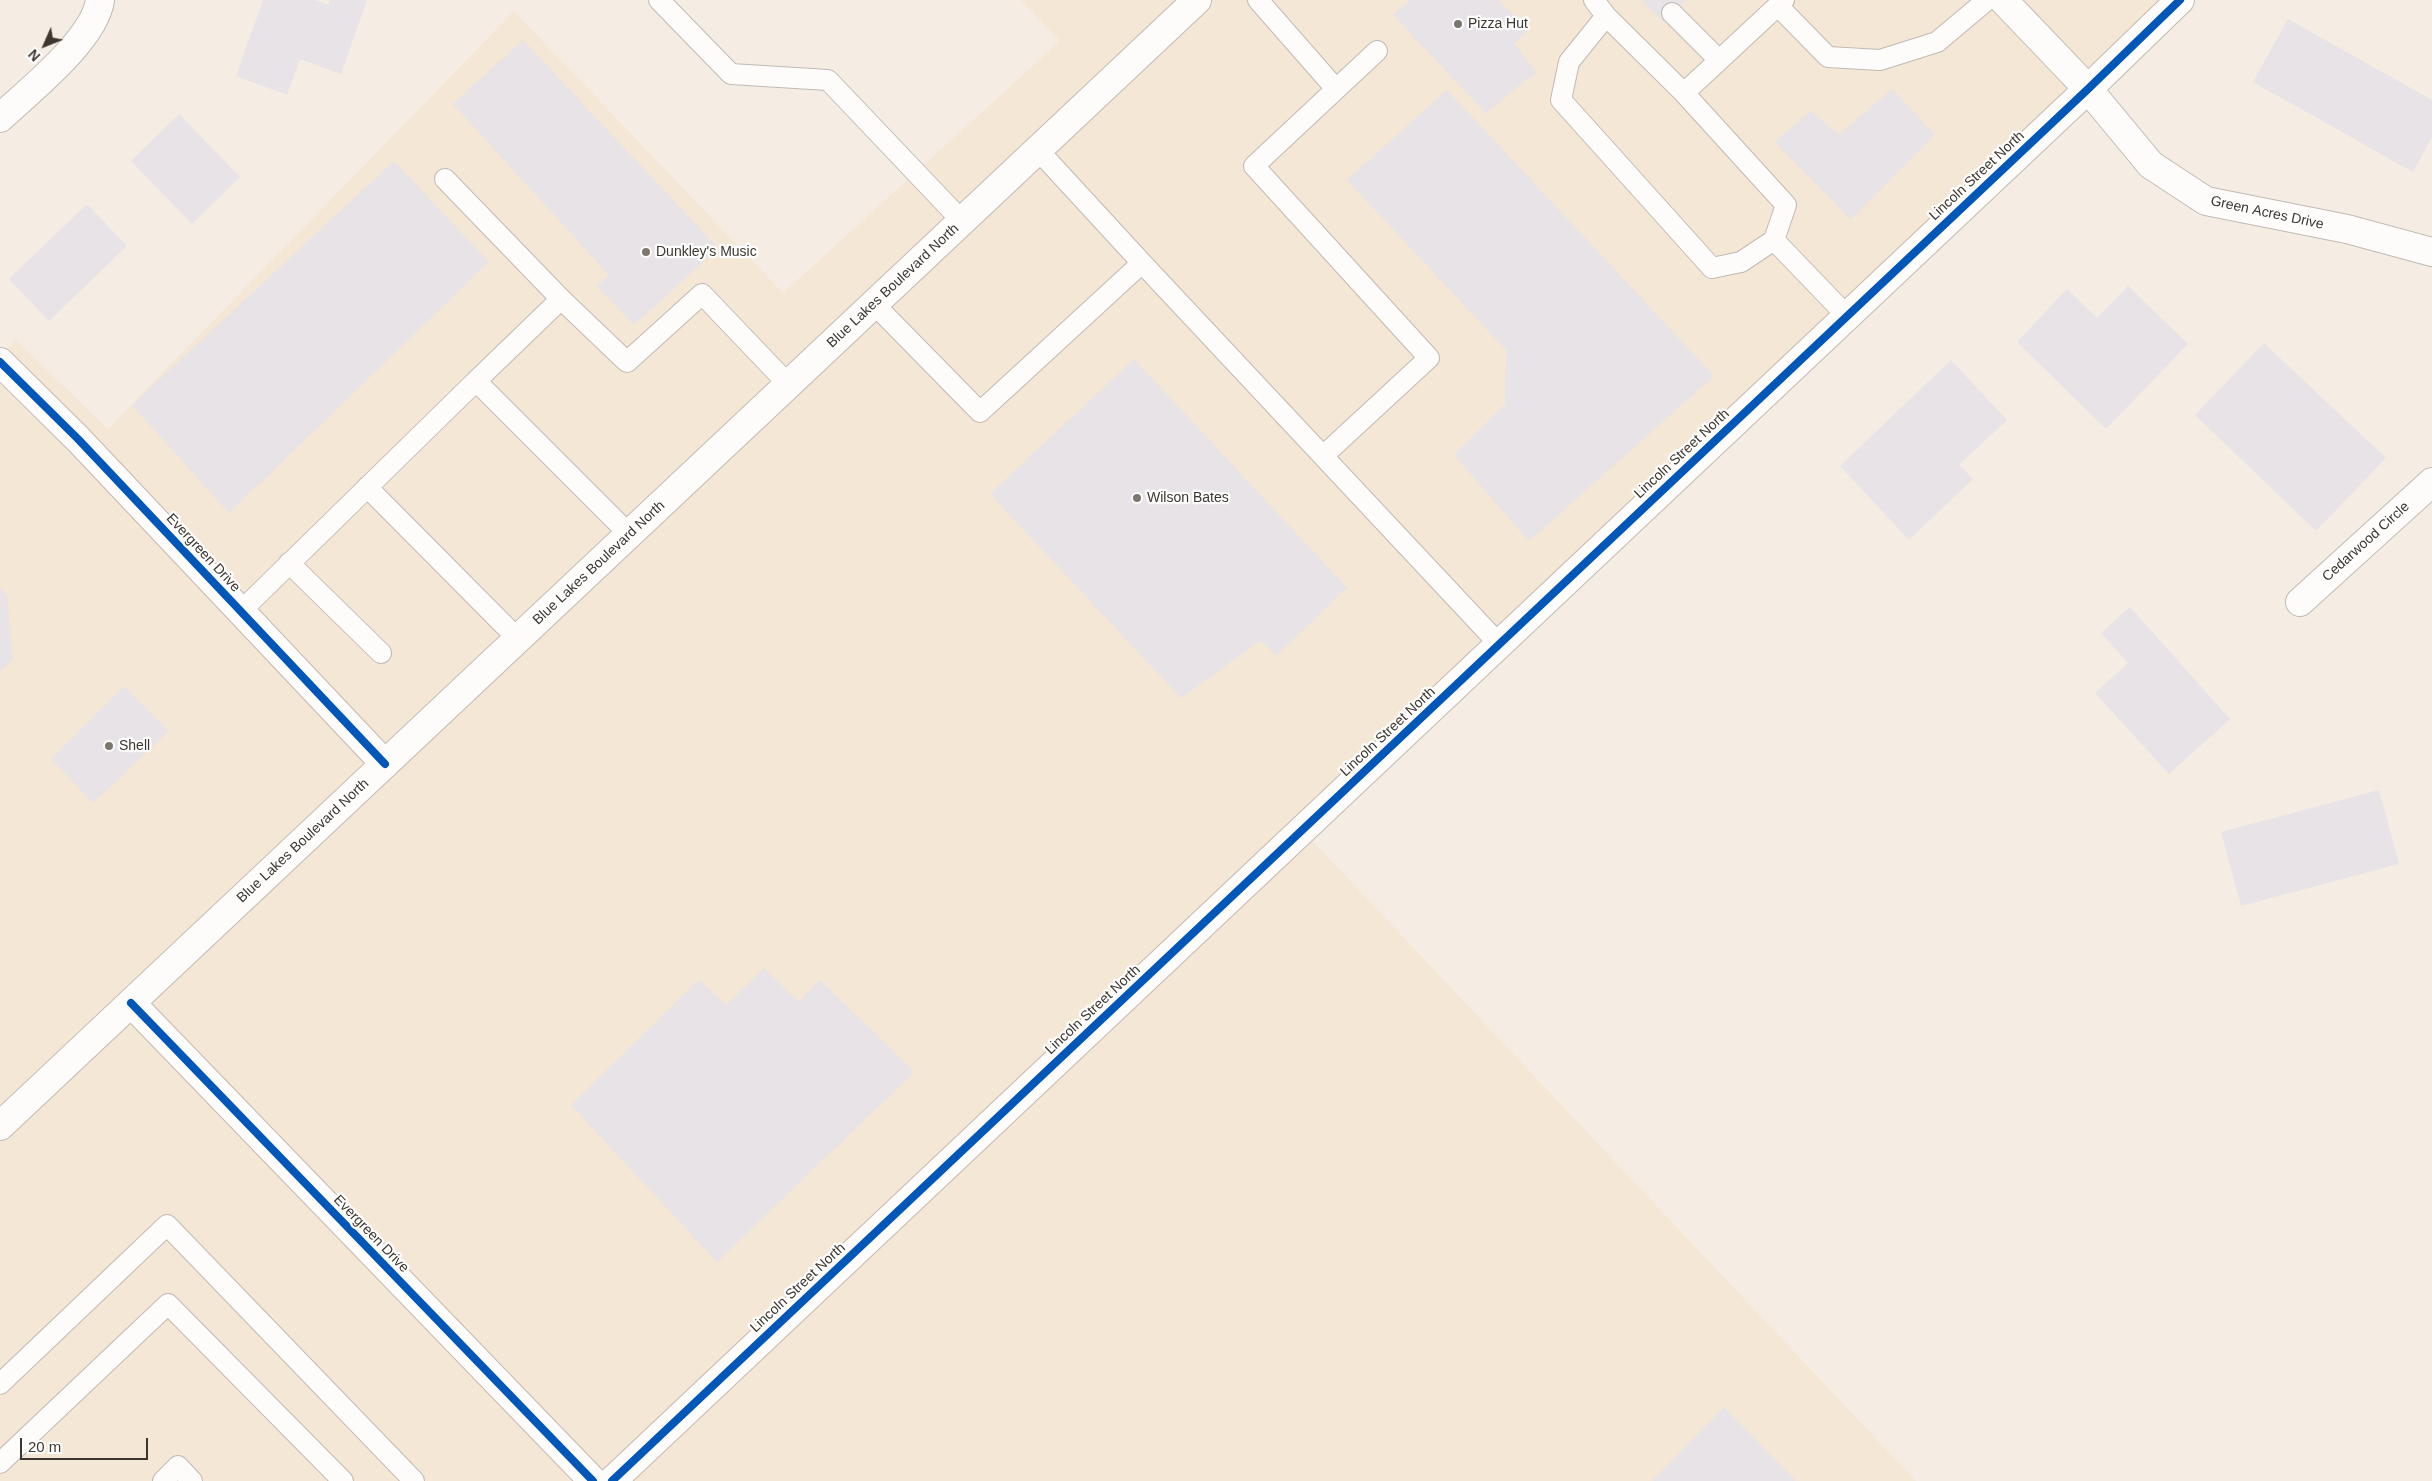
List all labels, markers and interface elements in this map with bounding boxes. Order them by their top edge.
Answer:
place label: Pizza Hut [1468,16,1528,32]
marker: Pizza Hut [1452,18,1464,30]
north arrow [20,20,70,70]
text: N [25,46,43,65]
street label: Lincoln Street North [1926,128,2028,224]
street label: Green Acres Drive [2209,193,2325,233]
street label: Blue Lakes Boulevard North [824,220,962,352]
place label: Dunkley's Music [656,244,757,260]
marker: Dunkley's Music [640,246,652,258]
street label: Lincoln Street North [1631,406,1733,502]
place label: Wilson Bates [1147,490,1229,506]
marker: Wilson Bates [1131,492,1143,504]
street label: Blue Lakes Boulevard North [530,497,668,629]
street label: Cedarwood Circle [2319,499,2413,585]
street label: Evergreen Drive [162,510,244,596]
street label: Lincoln Street North [1337,684,1439,780]
place label: Shell [119,738,150,754]
marker: Shell [103,740,115,752]
street label: Blue Lakes Boulevard North [234,775,372,907]
street label: Lincoln Street North [1042,962,1144,1058]
street label: Evergreen Drive [330,1192,412,1276]
street label: Lincoln Street North [747,1240,849,1336]
scale bar [22,1428,150,1460]
text: 20 m [28,1438,61,1455]

